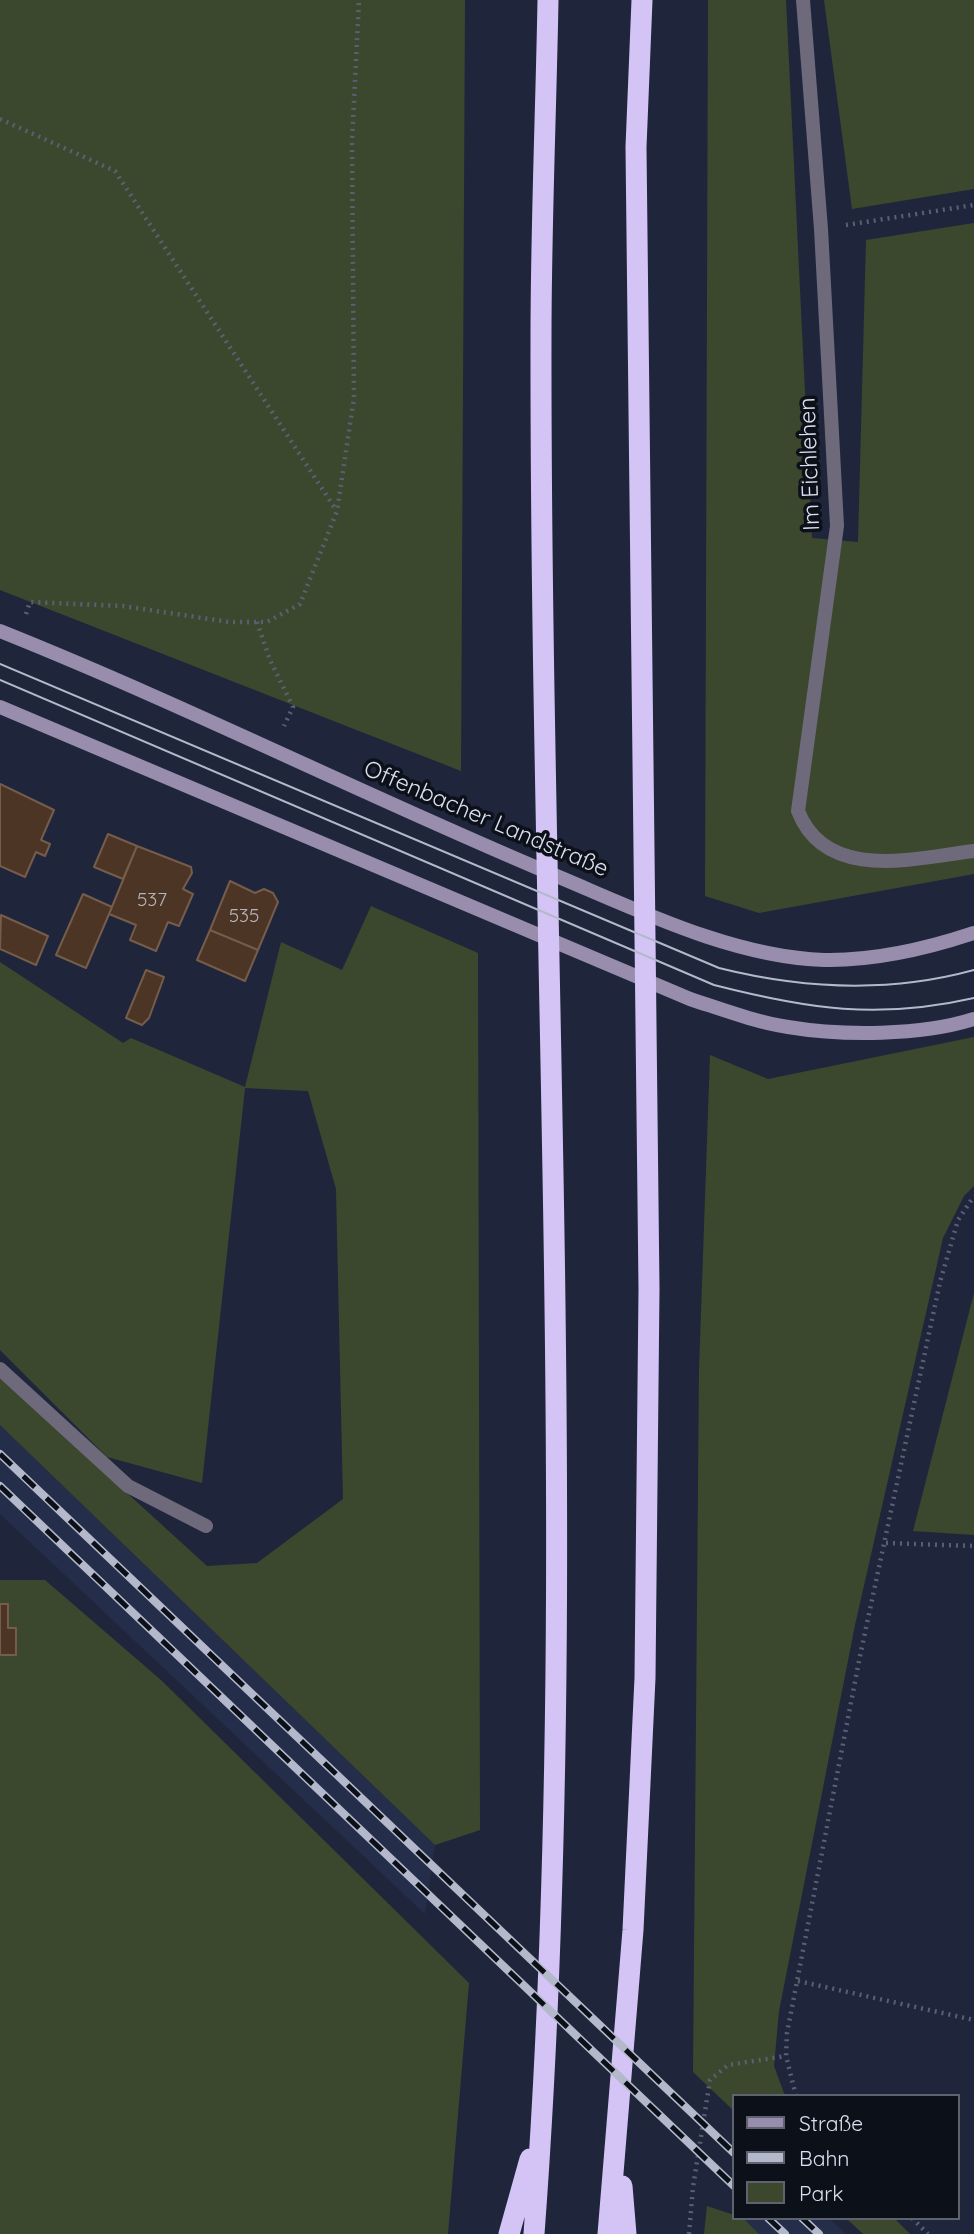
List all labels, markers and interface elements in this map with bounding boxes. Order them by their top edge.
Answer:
street label: Im Eichlehen [794,397,826,531]
street label: Offenbacher Landstraße [360,755,612,883]
house number: 537 [137,889,167,911]
house number: 535 [229,905,259,927]
legend [732,2094,960,2220]
text: Straße [799,2110,863,2136]
text: Bahn [799,2145,849,2171]
text: Park [799,2180,843,2206]

